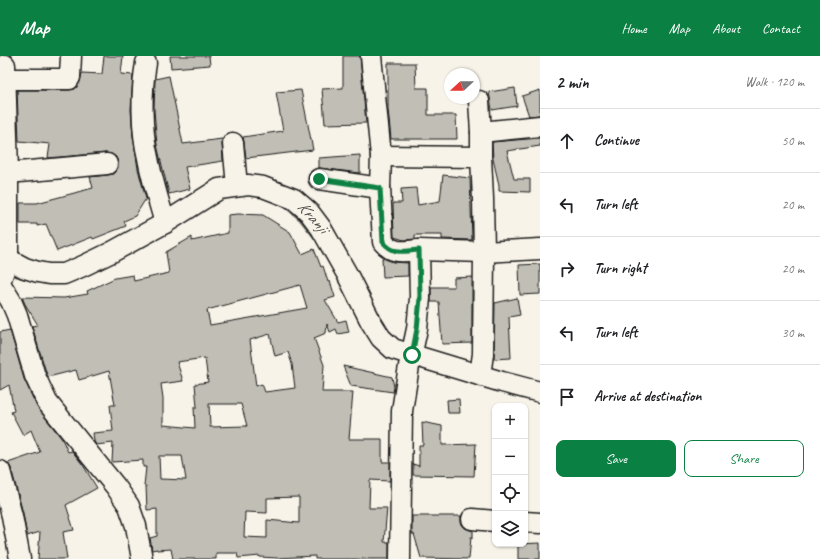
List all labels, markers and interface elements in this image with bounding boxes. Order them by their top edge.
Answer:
text: Map [20,16,50,40]
text: Home [621,20,647,37]
text: Map [669,20,690,37]
text: About [712,20,740,37]
text: Contact [762,20,800,37]
north arrow [444,68,480,104]
text: 2 min [556,72,589,93]
text: Walk · 120 m [745,74,804,90]
icon: ahead [556,130,578,152]
text: Continue [594,131,639,150]
text: 50 m [782,133,804,149]
route end [310,170,328,188]
icon: left [556,194,578,216]
text: Turn left [594,195,637,214]
water label: Kranji [293,197,335,240]
text: 20 m [782,197,804,213]
icon: right [556,258,578,280]
text: Turn right [594,259,647,278]
text: 20 m [782,261,804,277]
icon: left [556,322,578,344]
text: Turn left [594,323,637,342]
text: 30 m [782,325,804,341]
route start [403,346,421,364]
icon: arrive [556,386,578,408]
text: Arrive at destination [594,387,701,406]
map controls [492,403,528,547]
button: + [492,403,528,439]
button: − [492,439,528,475]
button: Save [556,440,676,477]
button: Share [684,440,804,477]
button: locate [492,475,528,511]
button: layers [492,511,528,547]

